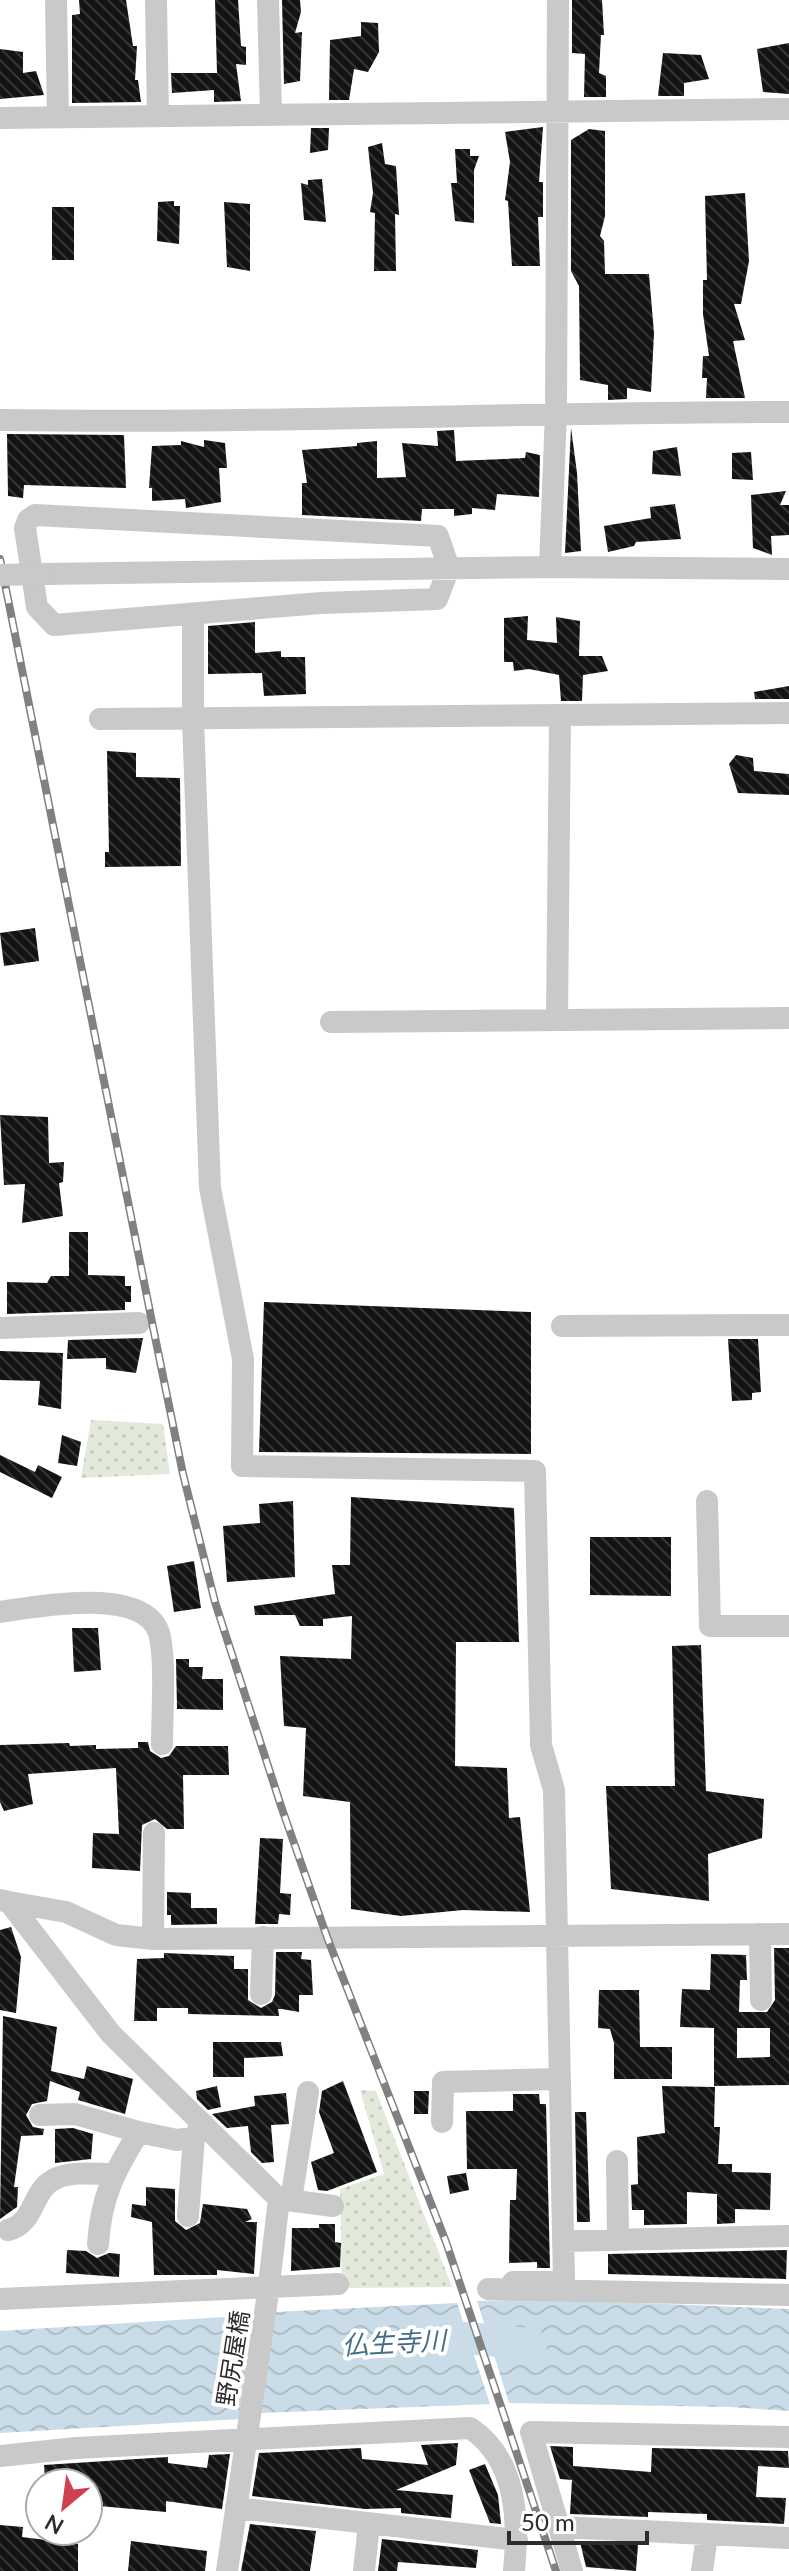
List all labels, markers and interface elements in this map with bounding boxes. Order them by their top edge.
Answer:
street label: 野尻屋橋 [210,2308,254,2408]
water label: 仏生寺川 [341,2323,450,2361]
north arrow [24,2467,104,2547]
scale bar [509,2495,647,2545]
text: 50 m [521,2507,575,2536]
text: N [40,2509,68,2541]

